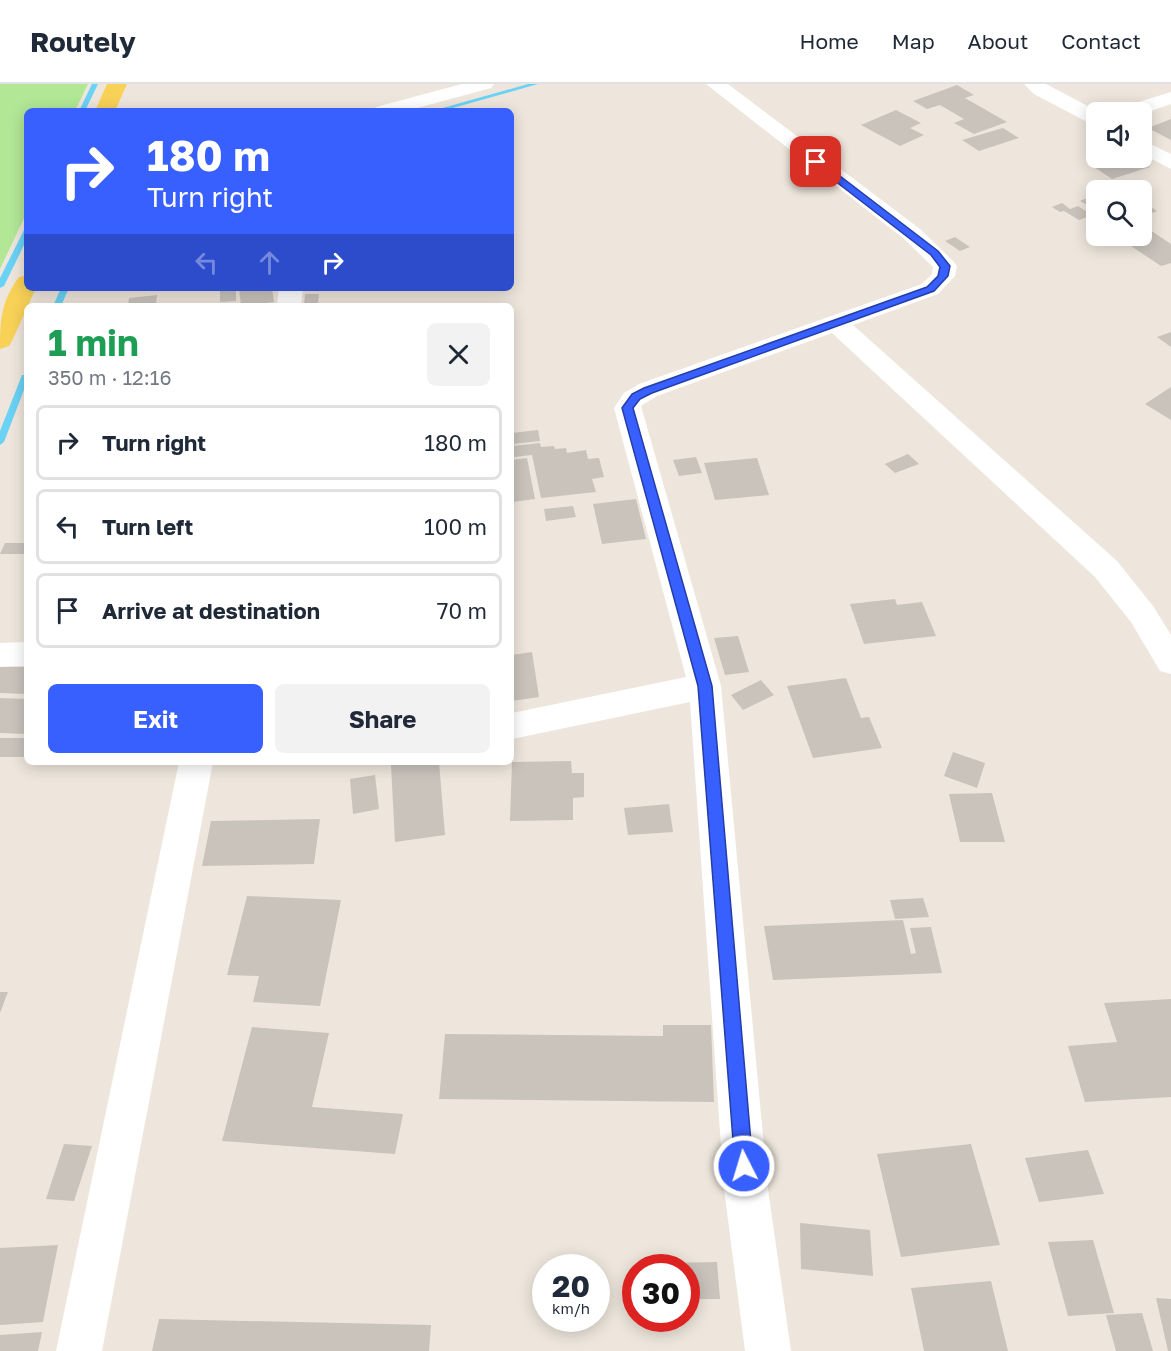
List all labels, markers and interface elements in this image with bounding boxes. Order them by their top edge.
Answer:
text: Routely [30,25,136,58]
text: Home [799,28,859,54]
text: Map [892,28,935,54]
text: About [968,28,1028,54]
text: Contact [1061,28,1141,54]
map controls [1086,102,1152,246]
button: sound [1086,102,1152,168]
text: 180 m [147,130,270,180]
icon: right [48,132,126,210]
pin [790,136,841,187]
icon: arrive [799,145,832,178]
button: search [1086,180,1152,246]
text: Turn right [147,181,273,213]
icon: left [190,246,223,279]
icon: ahead [253,246,286,279]
icon: right [316,246,349,279]
text: 1 min [48,321,139,364]
button: close [427,323,490,386]
text: 350 m · 12:16 [48,365,172,389]
icon: right [51,426,84,459]
text: Turn right [102,429,206,456]
text: 180 m [424,429,487,456]
icon: left [51,510,84,543]
text: Turn left [102,513,193,540]
text: 100 m [424,513,487,540]
icon: arrive [51,594,84,627]
text: Arrive at destination [102,597,320,624]
text: 70 m [437,597,487,624]
button: Exit [48,684,263,753]
button: Share [275,684,490,753]
position arrow [712,1134,776,1198]
speed limit sign: 30 [622,1254,700,1332]
text: 20 [552,1268,590,1304]
text: km/h [552,1299,590,1317]

